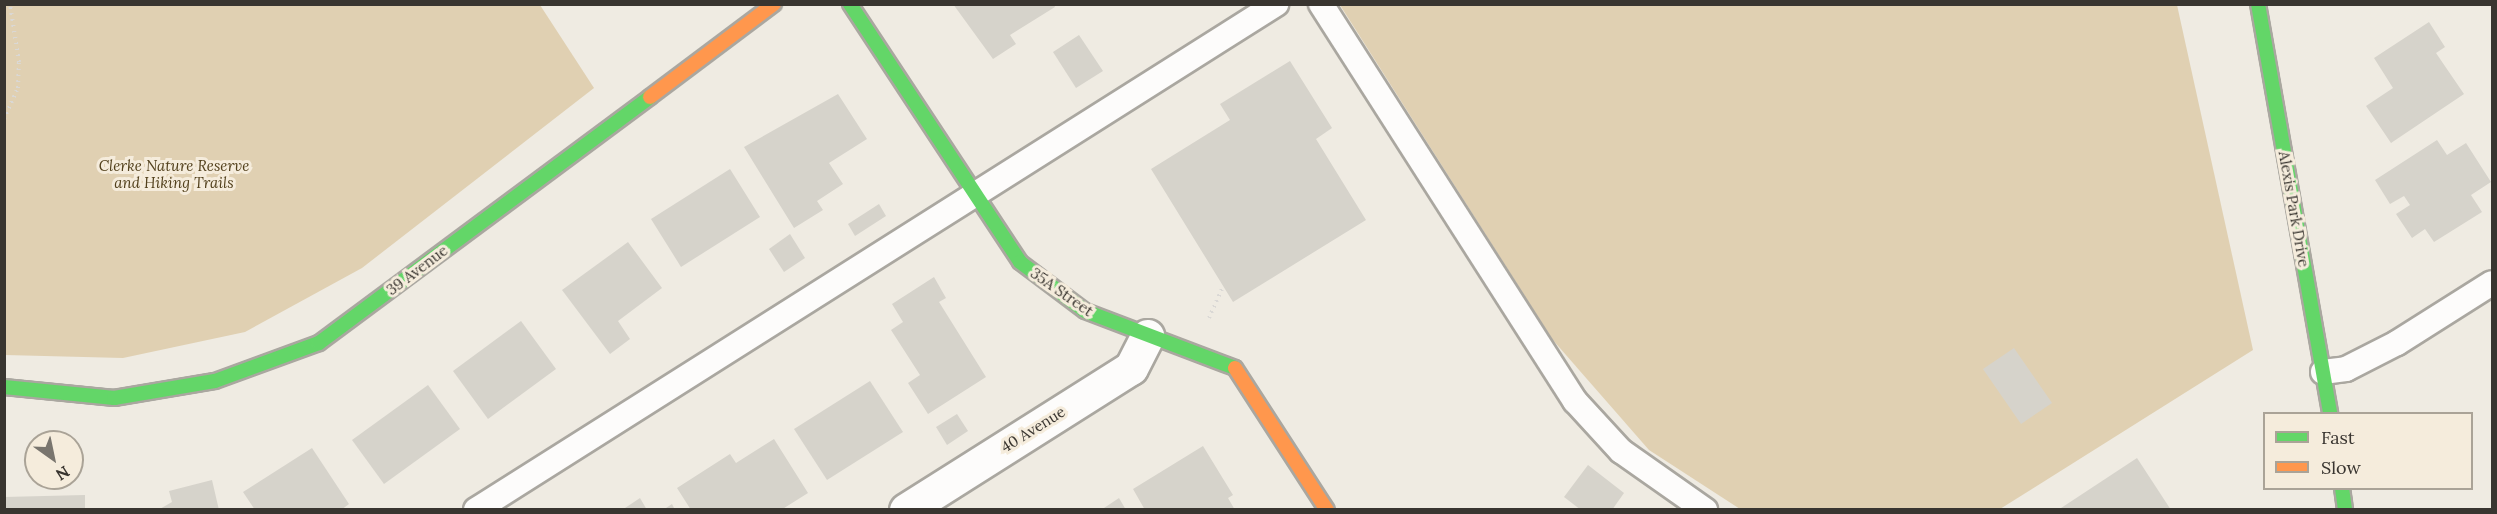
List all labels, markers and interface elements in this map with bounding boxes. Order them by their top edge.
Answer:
street label: Alexis Park Drive [2275,150,2313,268]
park label: Clerke Nature Reserve and Hiking Trails [99,156,249,191]
street label: 39 Avenue [383,241,451,299]
street label: 35A Street [1027,264,1097,320]
street label: 40 Avenue [998,402,1068,456]
legend [2263,412,2473,490]
text: Fast [2321,426,2355,449]
north arrow [24,430,84,490]
text: Slow [2321,456,2361,479]
text: N [52,462,73,485]

